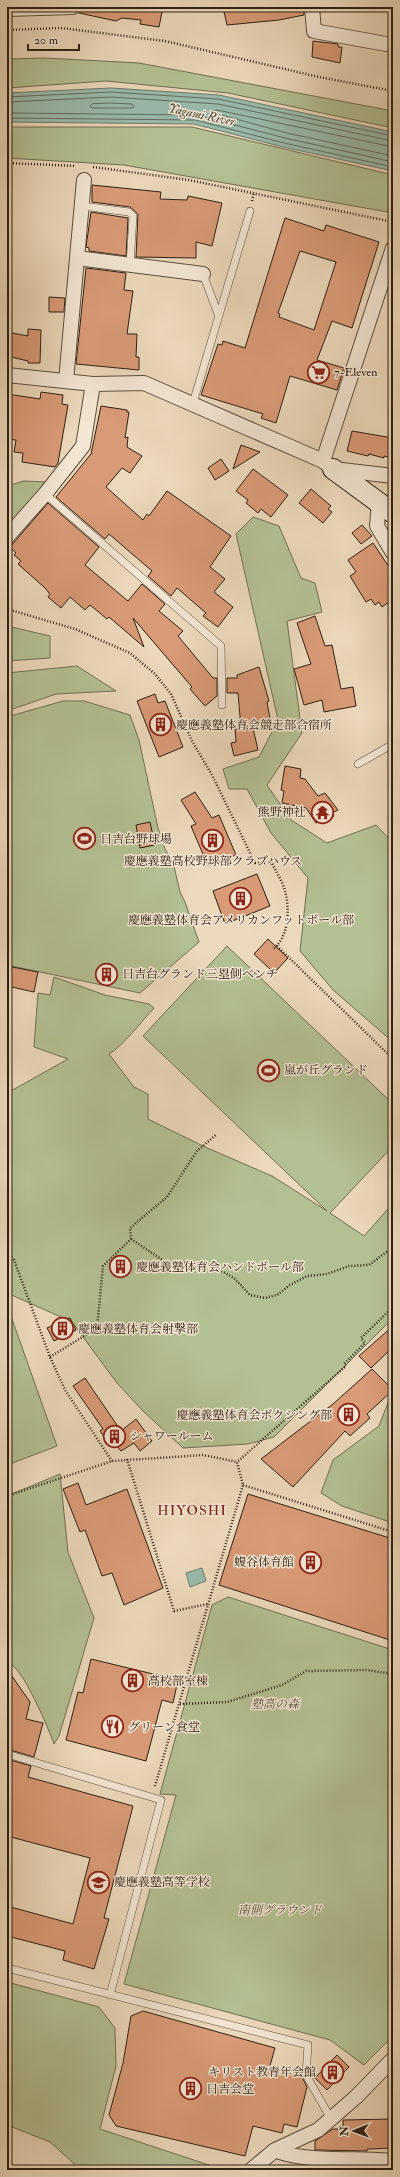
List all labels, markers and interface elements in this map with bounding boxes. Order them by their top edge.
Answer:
scale bar [28,26,79,52]
text: 20 m [34,33,59,48]
water label: Yagami River [167,100,238,130]
supermarket icon: 7-Eleven [306,359,332,385]
place label: 7-Eleven [334,365,378,380]
building icon: 慶應義塾体育会競走部合宿所 [147,712,173,738]
place label: 慶應義塾体育会競走部合宿所 [176,718,332,733]
temple icon: 熊野神社 [309,799,335,825]
place label: 熊野神社 [258,805,306,820]
sports icon: 日吉台野球場 [71,826,97,852]
building icon: 慶應義塾高校野球部クラブハウス [200,827,226,853]
place label: 日吉台野球場 [100,832,172,847]
place label: 慶應義塾高校野球部クラブハウス [124,854,302,869]
building icon: 慶應義塾体育会アメリカンフットボール部 [228,886,254,912]
place label: 慶應義塾体育会アメリカンフットボール部 [128,913,354,928]
building icon: 日吉台グランド三塁側ベンチ [93,961,119,987]
place label: 日吉台グランド三塁側ベンチ [122,967,278,982]
sports icon: 嵐が丘グランド [255,1057,281,1083]
place label: 嵐が丘グランド [284,1063,368,1078]
building icon: 慶應義塾体育会ハンドボール部 [108,1254,134,1280]
place label: 慶應義塾体育会ハンドボール部 [136,1260,304,1275]
building icon: 慶應義塾体育会射撃部 [49,1316,75,1342]
place label: 慶應義塾体育会射撃部 [78,1322,198,1337]
building icon: 慶應義塾体育会ボクシング部 [335,1402,361,1428]
place label: 慶應義塾体育会ボクシング部 [177,1408,332,1423]
building icon: シャワールーム [101,1423,127,1449]
place label: シャワールーム [130,1429,214,1444]
district label: HIYOSHI [157,1502,227,1519]
building icon: 蝮谷体育館 [297,1549,323,1575]
place label: 蝮谷体育館 [234,1555,294,1570]
building icon: 高校部室棟 [119,1668,145,1694]
place label: 高校部室棟 [148,1674,208,1689]
park label: 塾高の森 [251,1697,301,1712]
restaurant icon: グリーン食堂 [99,1714,125,1740]
place label: グリーン食堂 [128,1720,200,1735]
school or university icon: 慶應義塾高等学校 [86,1869,112,1895]
place label: 慶應義塾高等学校 [114,1875,210,1890]
park label: 南側グラウンド [238,1903,323,1918]
building icon: キリスト教青年会館 [319,2059,345,2085]
place label: キリスト教青年会館 [208,2065,316,2080]
building icon: 日吉会堂 [177,2076,203,2102]
place label: 日吉会堂 [206,2082,254,2097]
north arrow [334,2111,374,2151]
text: N [338,2125,351,2137]

